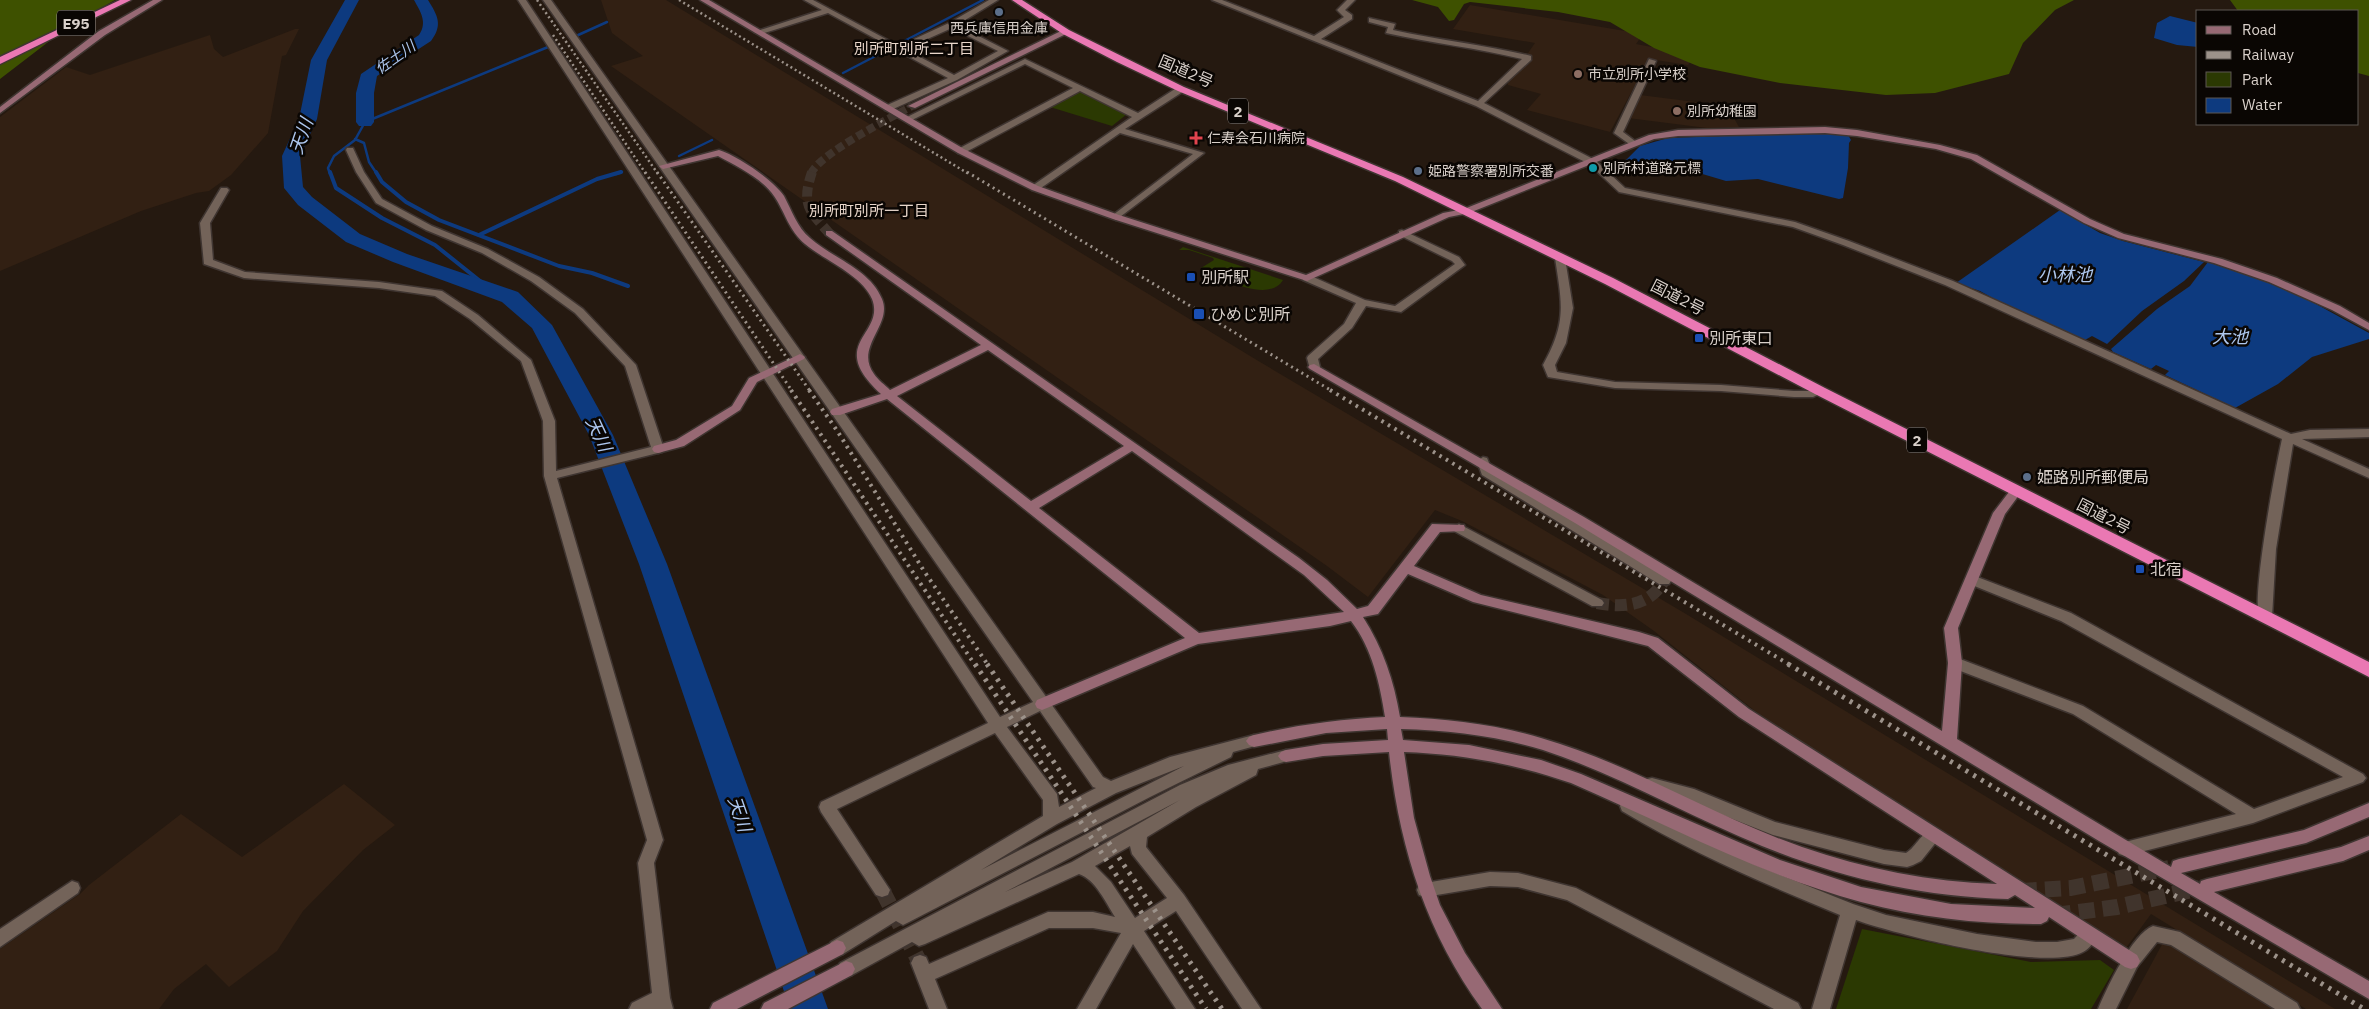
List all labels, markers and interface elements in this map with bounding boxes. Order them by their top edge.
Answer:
marker: 西兵庫信用金庫 [993,6,1005,18]
road number: E95 [57,10,95,36]
legend [2196,10,2359,125]
place label: 西兵庫信用金庫 [950,19,1048,37]
text: Road [2242,20,2277,39]
water label: 佐土川 [371,35,421,78]
district label: 別所町別所二丁目 [854,39,974,58]
text: Railway [2242,45,2295,64]
street label: 国道2号 [1156,51,1216,91]
place label: 市立別所小学校 [1588,65,1686,83]
marker: 市立別所小学校 [1572,68,1584,80]
text: Park [2242,70,2272,89]
text: Water [2242,95,2283,114]
road number: 2 [1228,98,1248,124]
place label: 別所幼稚園 [1687,102,1757,120]
marker: 別所幼稚園 [1671,105,1683,117]
water label: 天川 [284,113,318,157]
place label: 仁寿会石川病院 [1207,129,1305,147]
marker: 仁寿会石川病院 [1189,131,1203,145]
place label: 別所村道路元標 [1603,159,1701,177]
place label: 姫路警察署別所交番 [1428,162,1554,180]
marker: 別所村道路元標 [1587,162,1599,174]
marker: 姫路警察署別所交番 [1412,165,1424,177]
district label: 別所町別所一丁目 [809,201,929,220]
water label: 小林池 [2038,263,2094,286]
place label: 別所駅 [1201,267,1249,287]
marker: 別所駅 [1185,271,1197,283]
street label: 国道2号 [1648,275,1708,319]
place label: ひめじ別所 [1210,304,1290,324]
marker: ひめじ別所 [1192,307,1206,321]
water label: 大池 [2212,325,2250,348]
place label: 別所東口 [1709,328,1773,348]
marker: 別所東口 [1693,332,1705,344]
water label: 天川 [581,413,618,457]
road number: 2 [1907,428,1927,452]
place label: 姫路別所郵便局 [2037,467,2149,487]
marker: 姫路別所郵便局 [2021,471,2033,483]
street label: 国道2号 [2074,494,2134,538]
place label: 北宿 [2150,559,2182,579]
marker: 北宿 [2134,563,2146,575]
water label: 天川 [723,793,757,837]

